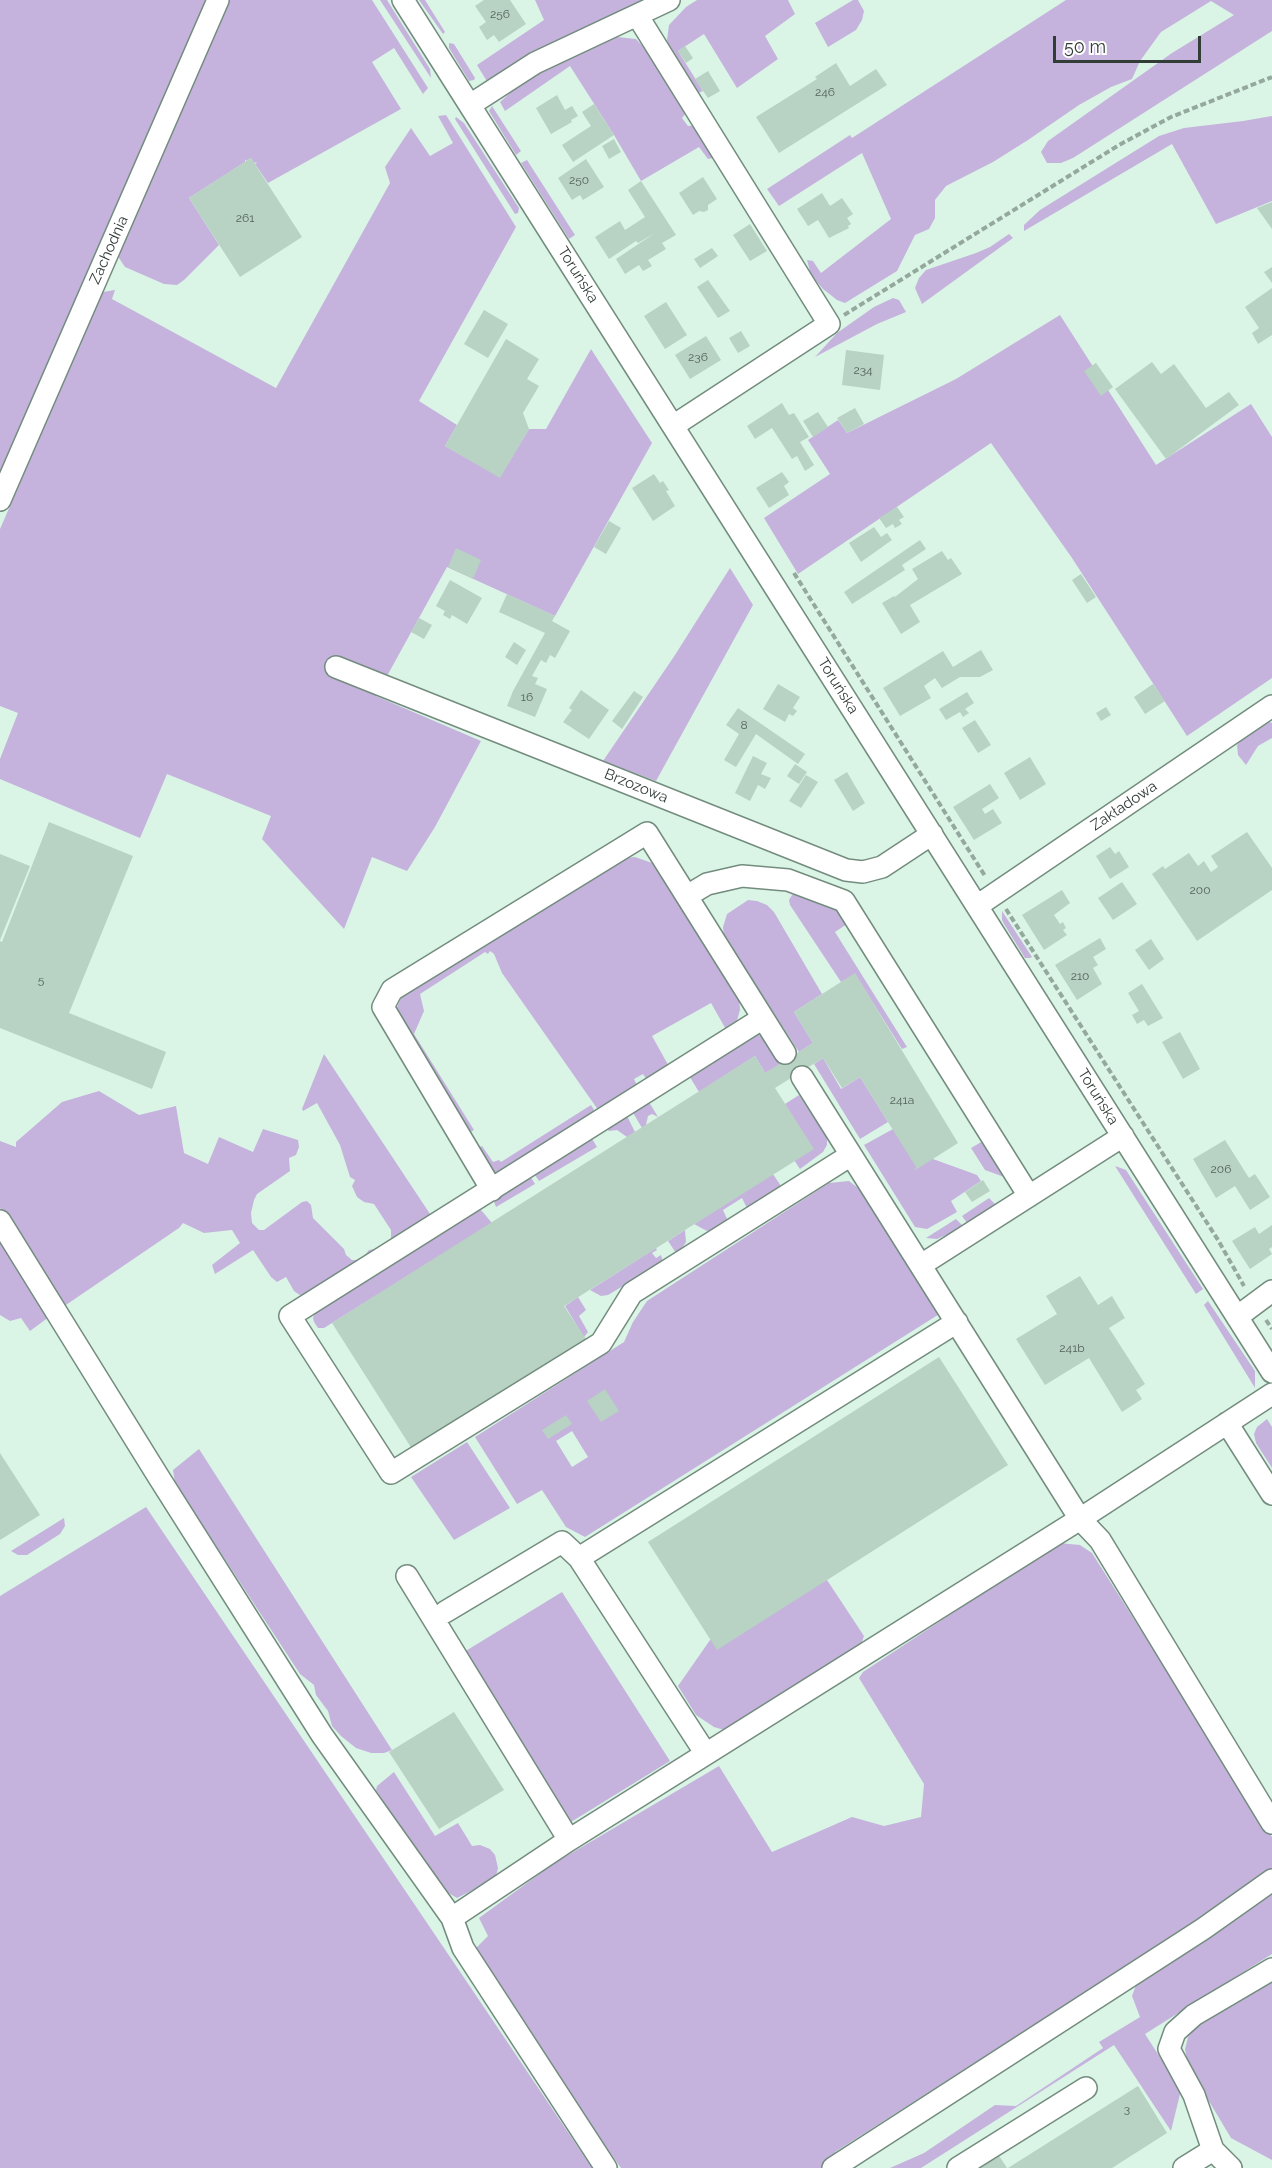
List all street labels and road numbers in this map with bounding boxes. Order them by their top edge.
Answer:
street label: Zachodnia [86,213,132,287]
street label: Toruńska [554,244,602,306]
street label: Toruńska [814,655,862,717]
street label: Brzozowa [601,765,671,807]
street label: Zakładowa [1087,777,1161,835]
street label: Toruńska [1074,1066,1122,1128]

